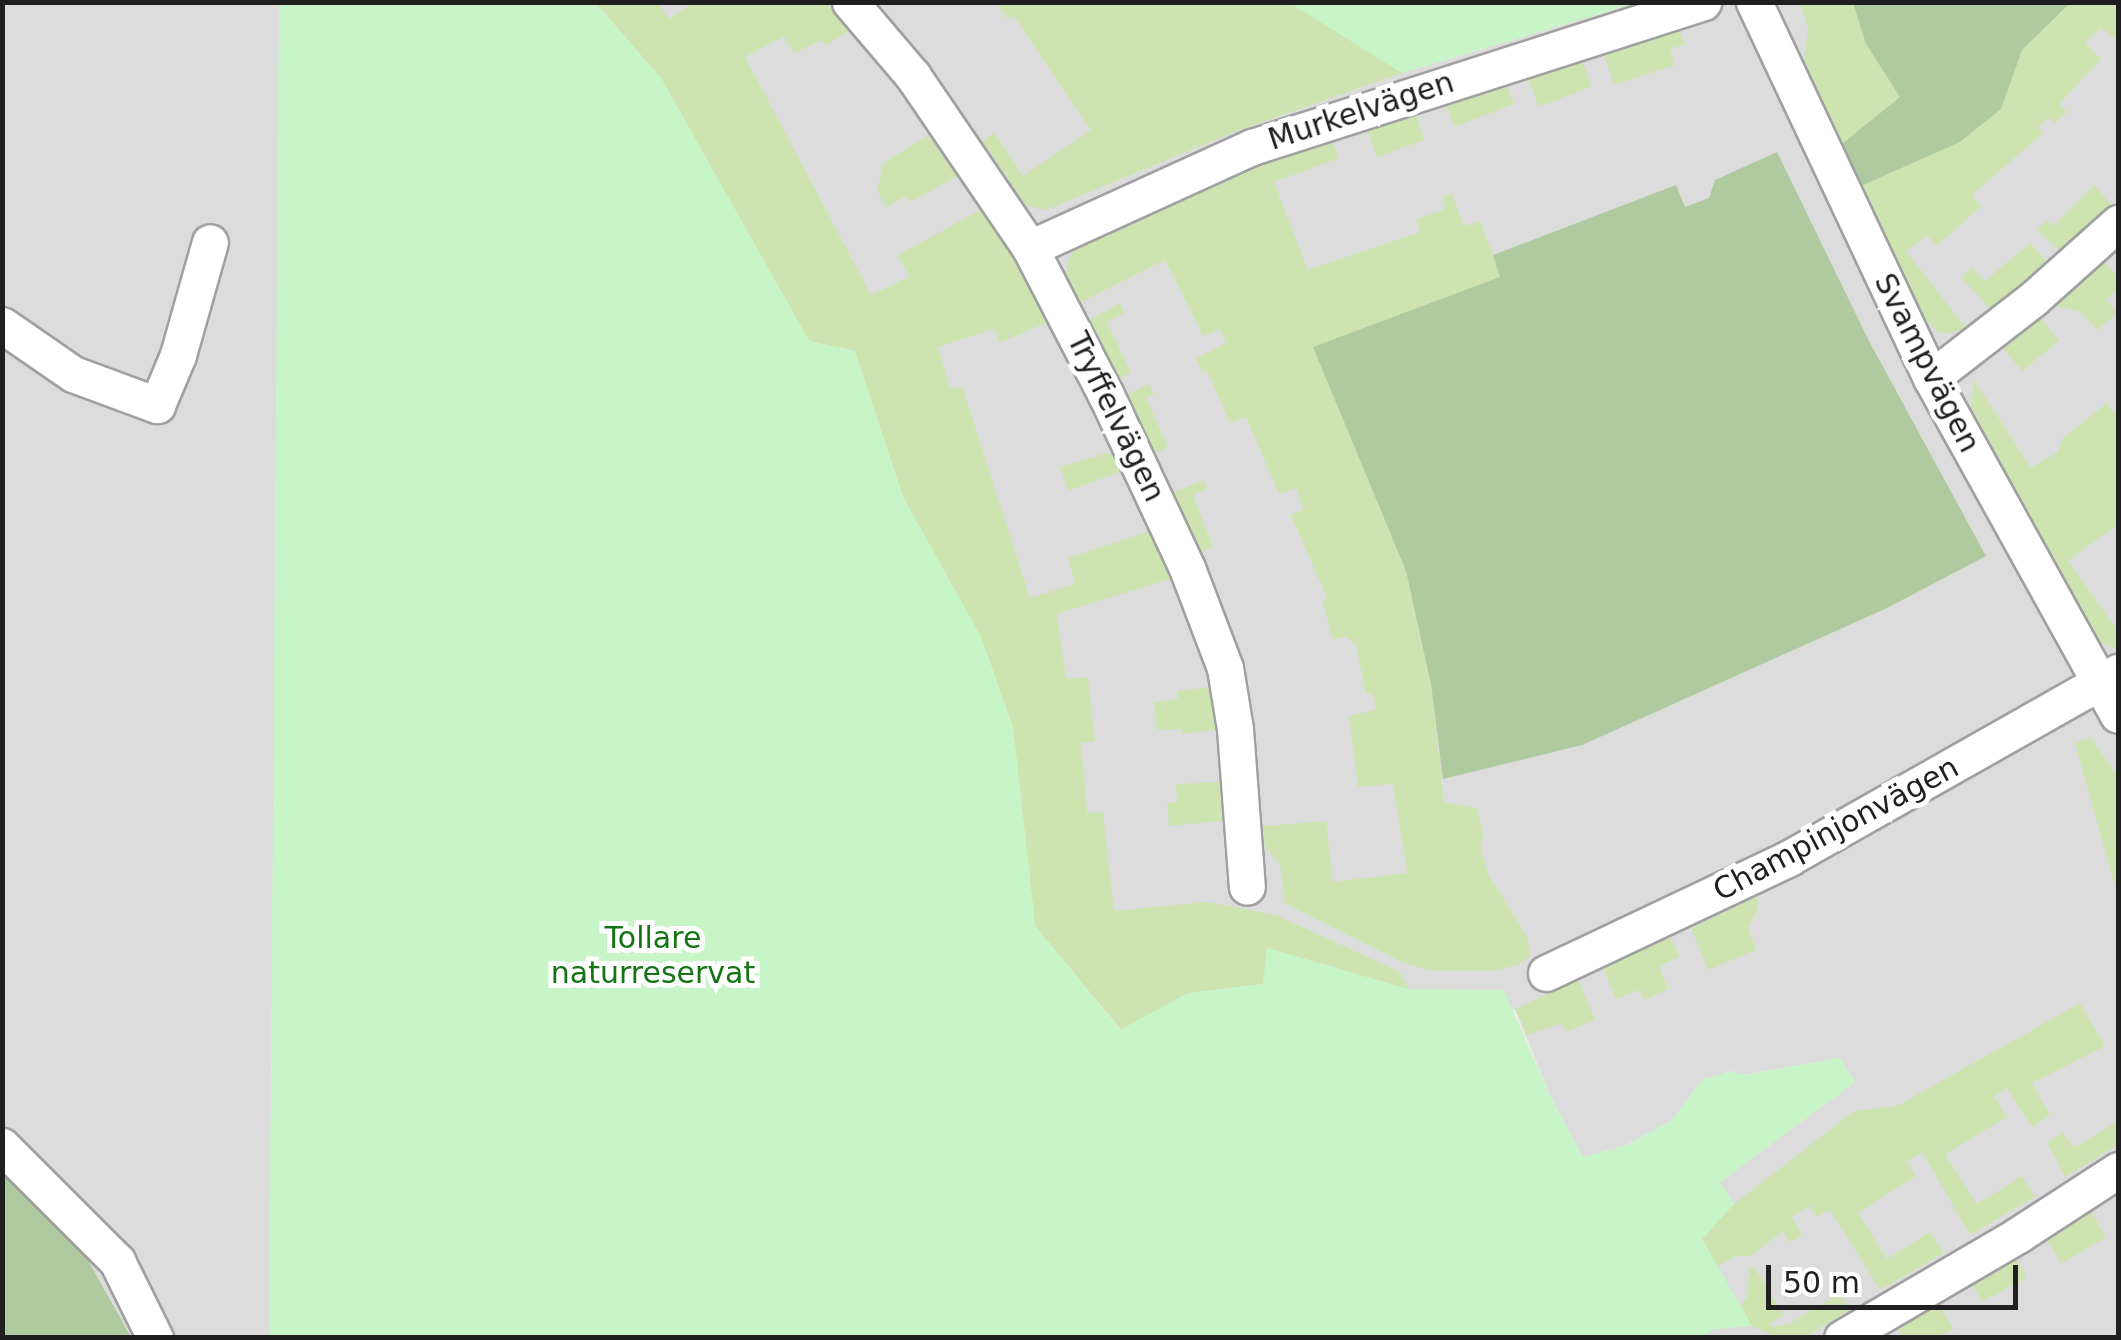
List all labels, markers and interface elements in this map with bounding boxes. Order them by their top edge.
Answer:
street label: Murkelvägen [1264,64,1458,158]
street label: Svampvägen [1866,267,1988,459]
street label: Tryffelvägen [1059,326,1173,508]
street label: Champinjonvägen [1707,749,1965,909]
park label: Tollare naturreservat [551,920,755,990]
scale bar [1771,1245,2024,1307]
text: 50 m [1783,1265,1860,1300]

